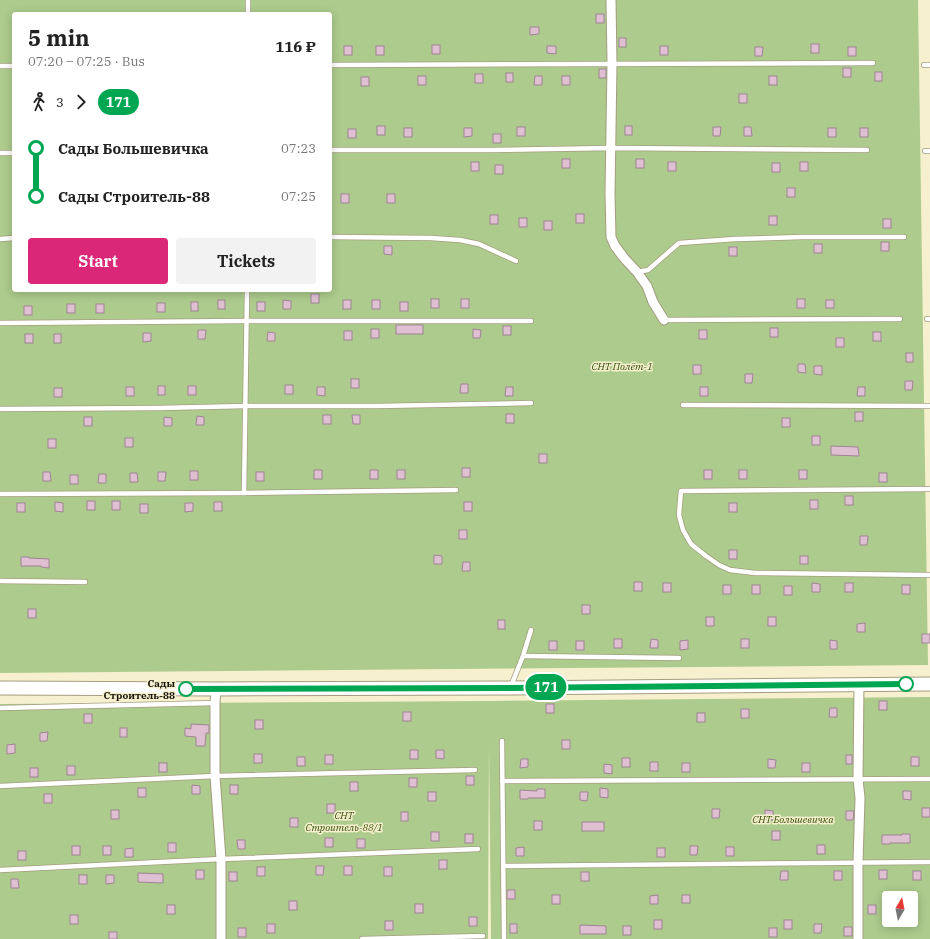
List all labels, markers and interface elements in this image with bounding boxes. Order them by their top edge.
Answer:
text: 5 min [28,23,90,52]
text: 116 ₽ [275,37,316,56]
text: 07:20 – 07:25 · Bus [28,53,145,70]
icon: walk [28,91,50,113]
icon: forward [70,91,92,113]
text: 171 [106,93,131,111]
text: 3 [56,94,64,111]
text: Сады Большевичка [58,139,209,158]
text: 07:23 [281,140,316,157]
text: Сады Строитель-88 [58,187,210,206]
text: 07:25 [281,188,316,205]
button: Start [28,238,168,284]
button: Tickets [176,238,316,284]
park label: СНТ Полёт-1 [592,360,652,373]
line badge: 171 [523,674,569,700]
unlabelled marker [898,676,914,692]
place label: Сады Строитель-88 [103,677,175,702]
text: 171 [533,678,559,696]
marker: Сады Строитель-88 [178,681,194,697]
park label: СНТ Строитель-88/1 [305,809,383,834]
park label: СНТ Большевичка [752,813,834,826]
north arrow [882,891,918,927]
map controls [882,891,918,927]

